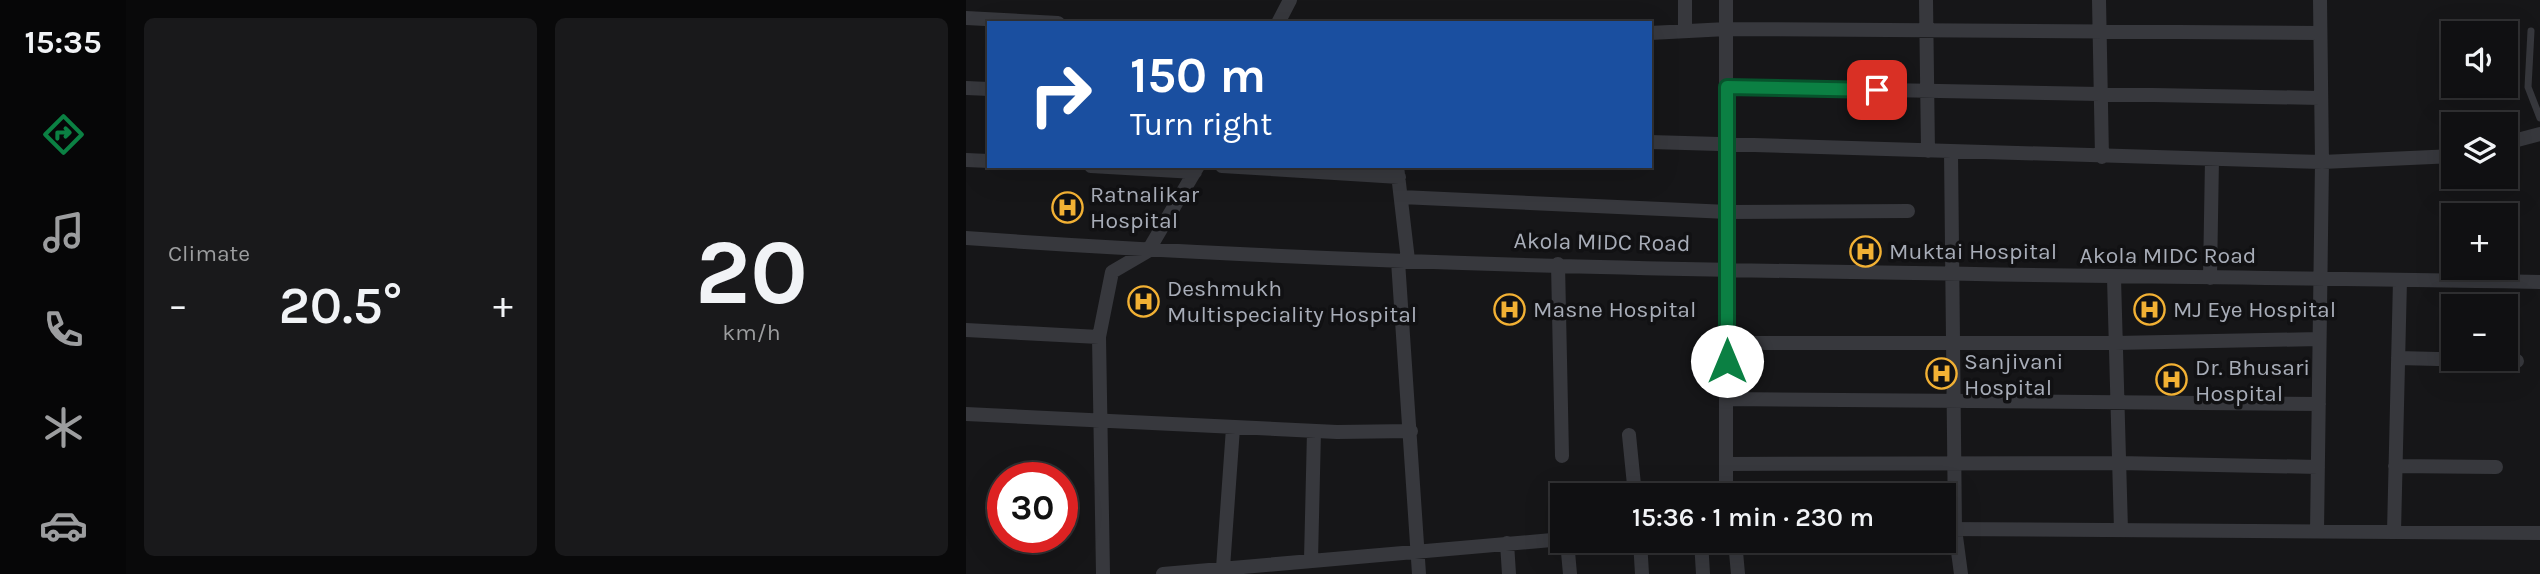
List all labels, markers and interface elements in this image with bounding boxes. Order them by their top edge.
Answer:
map controls [2441,21,2518,371]
button: sound [2441,21,2518,98]
text: 15:35 [24,24,102,61]
text: 150 m [1130,47,1266,104]
icon: right [1015,49,1106,140]
pin [1847,60,1907,120]
icon: arrive [1858,71,1896,109]
text: Turn right [1130,106,1272,143]
icon: directions [39,110,88,159]
button: layers [2441,112,2518,189]
place label: Ratnalikar Hospital [1090,181,1200,234]
hospital icon: Ratnalikar Hospital [1050,190,1084,224]
button: + [2441,203,2518,280]
icon: music [39,208,88,257]
text: 20 [695,220,808,326]
street label: Akola MIDC Road [1513,227,1691,257]
hospital icon: Muktai Hospital [1849,234,1883,268]
place label: Muktai Hospital [1889,238,2057,265]
text: Climate [168,240,250,267]
street label: Akola MIDC Road [2080,242,2256,269]
text: 20.5° [279,275,402,336]
place label: Deshmukh Multispeciality Hospital [1167,275,1417,328]
text: − [168,283,188,328]
text: + [493,283,513,328]
hospital icon: Deshmukh Multispeciality Hospital [1127,284,1161,318]
hospital icon: Masne Hospital [1493,292,1527,326]
hospital icon: MJ Eye Hospital [2133,292,2167,326]
button: − [2441,294,2518,371]
place label: Masne Hospital [1533,296,1696,323]
place label: MJ Eye Hospital [2173,296,2336,323]
icon: phone [39,305,88,354]
text: km/h [722,319,781,346]
position arrow [1690,324,1764,398]
place label: Sanjivani Hospital [1964,348,2063,401]
place label: Dr. Bhusari Hospital [2195,354,2310,407]
hospital icon: Sanjivani Hospital [1924,357,1958,391]
hospital icon: Dr. Bhusari Hospital [2155,363,2189,397]
icon: climate [39,403,88,452]
speed limit sign: 30 [987,462,1078,553]
icon: car [39,501,88,550]
text: 15:36 · 1 min · 230 m [1632,502,1874,533]

